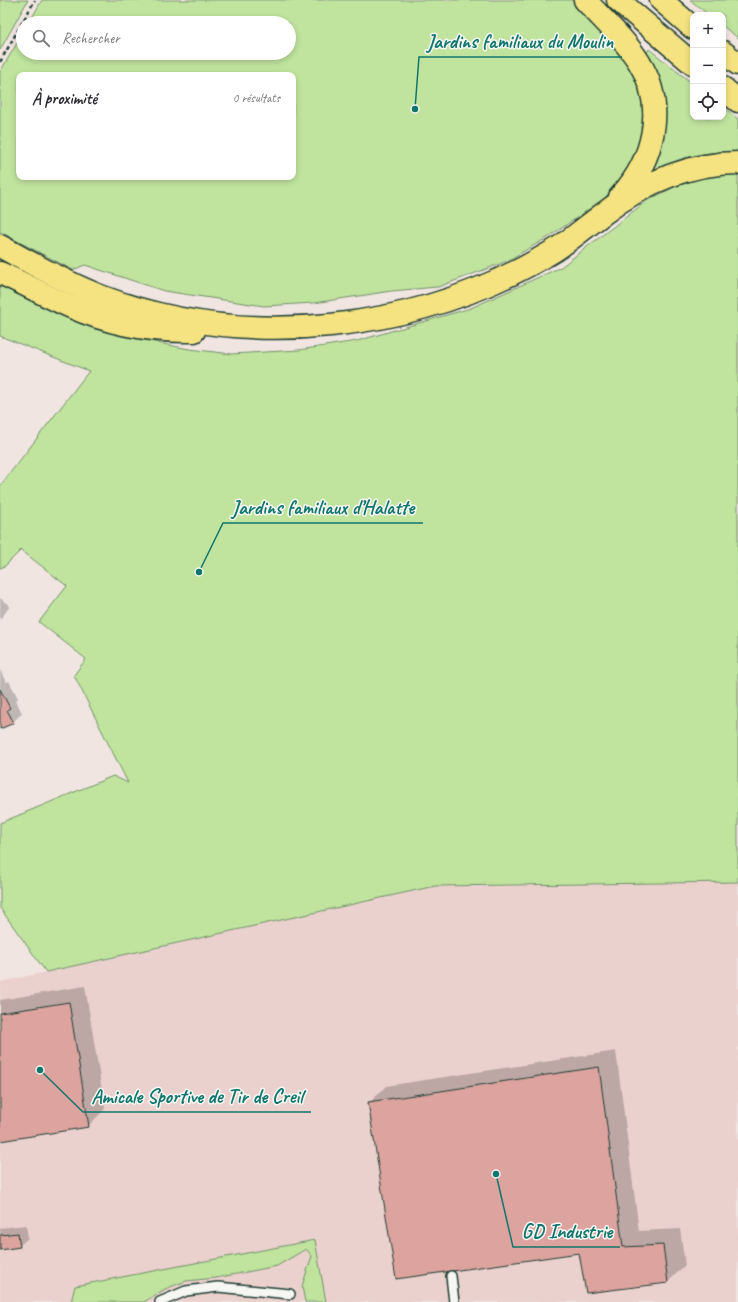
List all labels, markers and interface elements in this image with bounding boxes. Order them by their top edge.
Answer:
map controls [690,12,726,120]
button: + [690,12,726,48]
search box [16,16,296,60]
callout: Jardins familiaux du Moulin [419,25,622,57]
icon: search [30,27,52,49]
text: Rechercher [62,29,120,48]
text: Jardins familiaux du Moulin [425,29,614,54]
button: − [690,48,726,84]
button: locate [690,84,726,120]
text: À proximité [32,88,97,109]
text: 0 résultats [232,90,280,106]
callout: Jardins familiaux d’Halatte [223,491,423,523]
text: Jardins familiaux d’Halatte [230,495,415,520]
callout: Amicale Sportive de Tir de Creil [83,1080,311,1112]
text: Amicale Sportive de Tir de Creil [91,1084,306,1109]
callout: GD Industrie [513,1215,620,1247]
text: GD Industrie [522,1219,614,1244]

